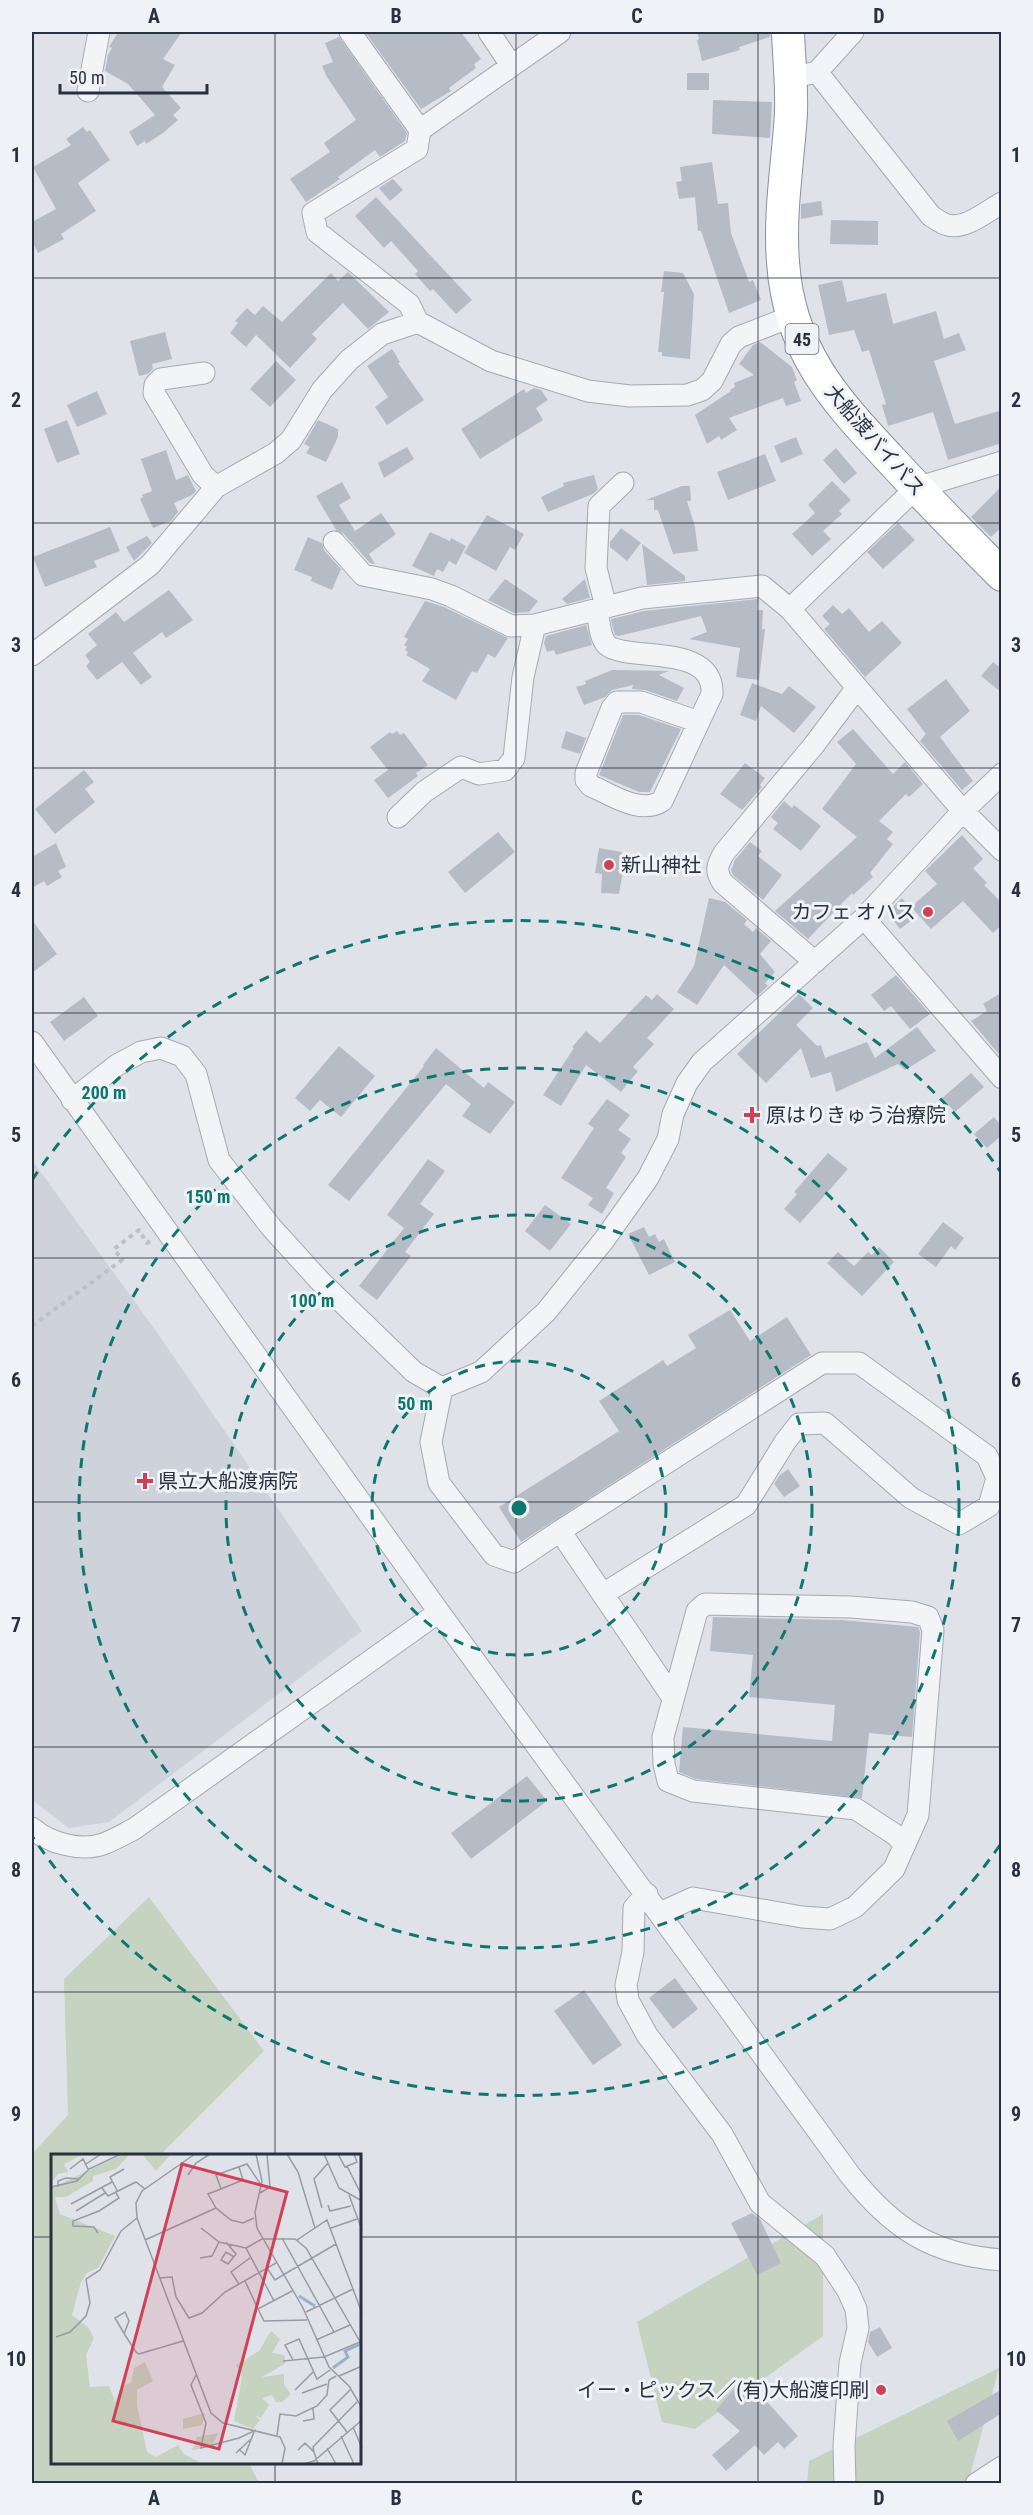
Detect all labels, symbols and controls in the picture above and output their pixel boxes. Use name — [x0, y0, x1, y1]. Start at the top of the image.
text: A — [148, 4, 160, 28]
text: B — [390, 4, 402, 28]
text: C — [631, 4, 643, 28]
text: D — [873, 4, 885, 28]
scale bar — [60, 57, 207, 95]
text: 50 m — [69, 67, 104, 88]
text: 1 — [11, 143, 21, 167]
text: 1 — [1011, 143, 1021, 167]
road number: 45 — [786, 324, 818, 354]
street label: 大船渡バイパス — [820, 379, 930, 501]
text: 2 — [11, 388, 21, 412]
text: 2 — [1011, 388, 1021, 412]
text: 3 — [11, 633, 21, 657]
text: 3 — [1011, 633, 1021, 657]
place label: 新山神社 — [621, 853, 701, 877]
marker: 新山神社 — [602, 858, 616, 872]
text: 4 — [11, 878, 21, 902]
text: 4 — [1011, 878, 1021, 902]
place label: カフェ オハス — [791, 900, 916, 924]
marker: カフェ オハス — [921, 905, 935, 919]
text: 200 m — [82, 1082, 126, 1103]
place label: 原はりきゅう治療院 — [766, 1103, 946, 1127]
marker: 原はりきゅう治療院 — [743, 1106, 761, 1124]
text: 5 — [11, 1123, 21, 1147]
text: 5 — [1011, 1123, 1021, 1147]
text: 150 m — [186, 1186, 230, 1207]
text: 100 m — [290, 1290, 334, 1311]
text: 6 — [11, 1368, 21, 1392]
text: 6 — [1011, 1368, 1021, 1392]
text: 50 m — [397, 1393, 433, 1414]
place label: 県立大船渡病院 — [158, 1469, 298, 1493]
marker: 県立大船渡病院 — [136, 1472, 154, 1490]
centre of rings — [509, 1498, 529, 1518]
text: 7 — [11, 1613, 21, 1637]
text: 7 — [1011, 1613, 1021, 1637]
text: 8 — [11, 1858, 21, 1882]
text: 8 — [1011, 1858, 1021, 1882]
text: 9 — [11, 2102, 21, 2126]
text: 9 — [1011, 2102, 1021, 2126]
inset map — [51, 2154, 362, 2464]
text: 10 — [6, 2347, 26, 2371]
text: 10 — [1006, 2347, 1026, 2371]
place label: イー・ピックス／(有)大船渡印刷 — [577, 2378, 869, 2402]
marker: イー・ピックス／(有)大船渡印刷 — [874, 2383, 888, 2397]
text: A — [148, 2486, 160, 2510]
text: B — [390, 2486, 402, 2510]
text: C — [631, 2486, 643, 2510]
text: D — [873, 2486, 885, 2510]

